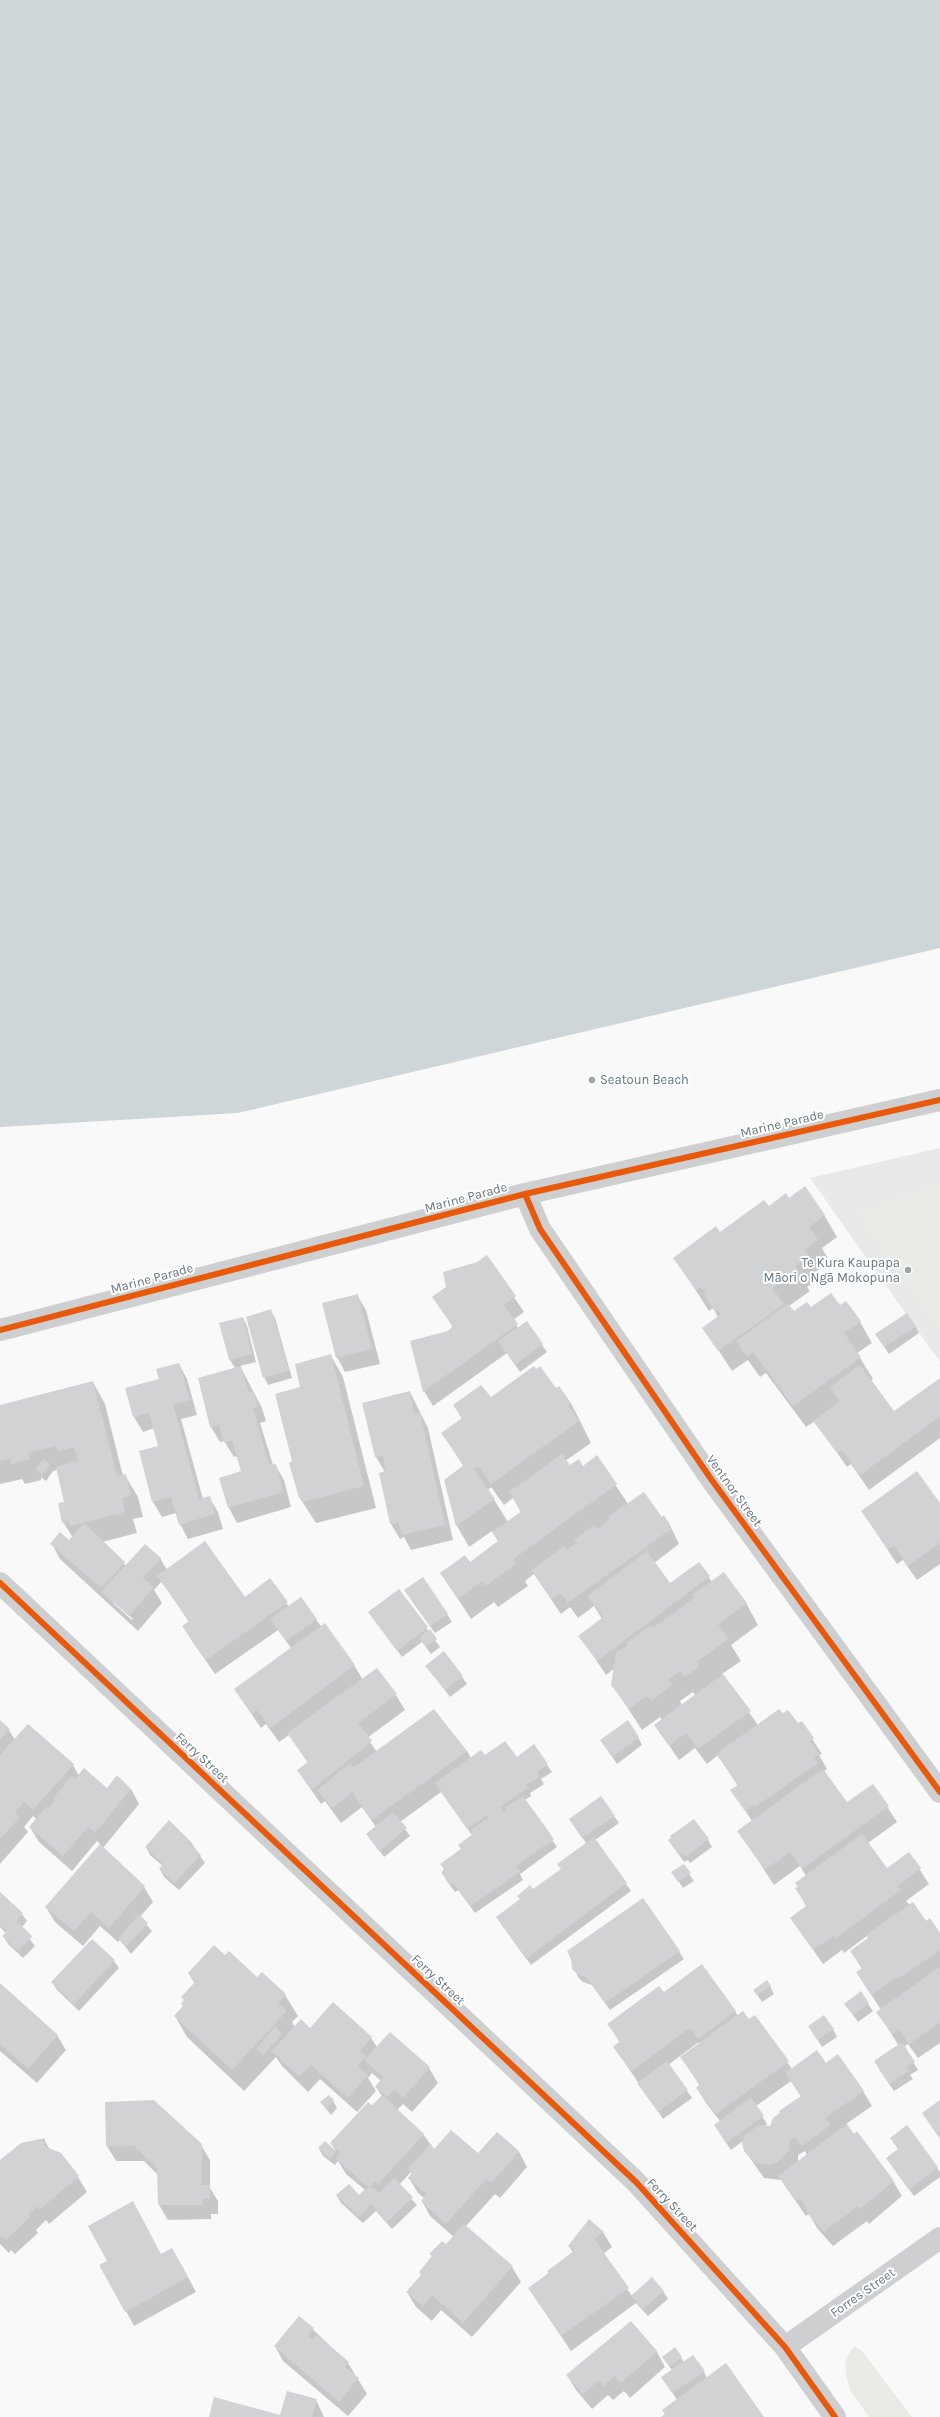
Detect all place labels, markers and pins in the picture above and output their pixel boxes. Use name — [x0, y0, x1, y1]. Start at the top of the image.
place label: Seatoun Beach — [600, 1072, 689, 1088]
marker: Seatoun Beach — [587, 1075, 597, 1085]
place label: Te Kura Kaupapa Māori o Ngā Mokopuna — [763, 1255, 900, 1286]
marker: Te Kura Kaupapa Māori o Ngā Mokopuna — [903, 1265, 913, 1275]

